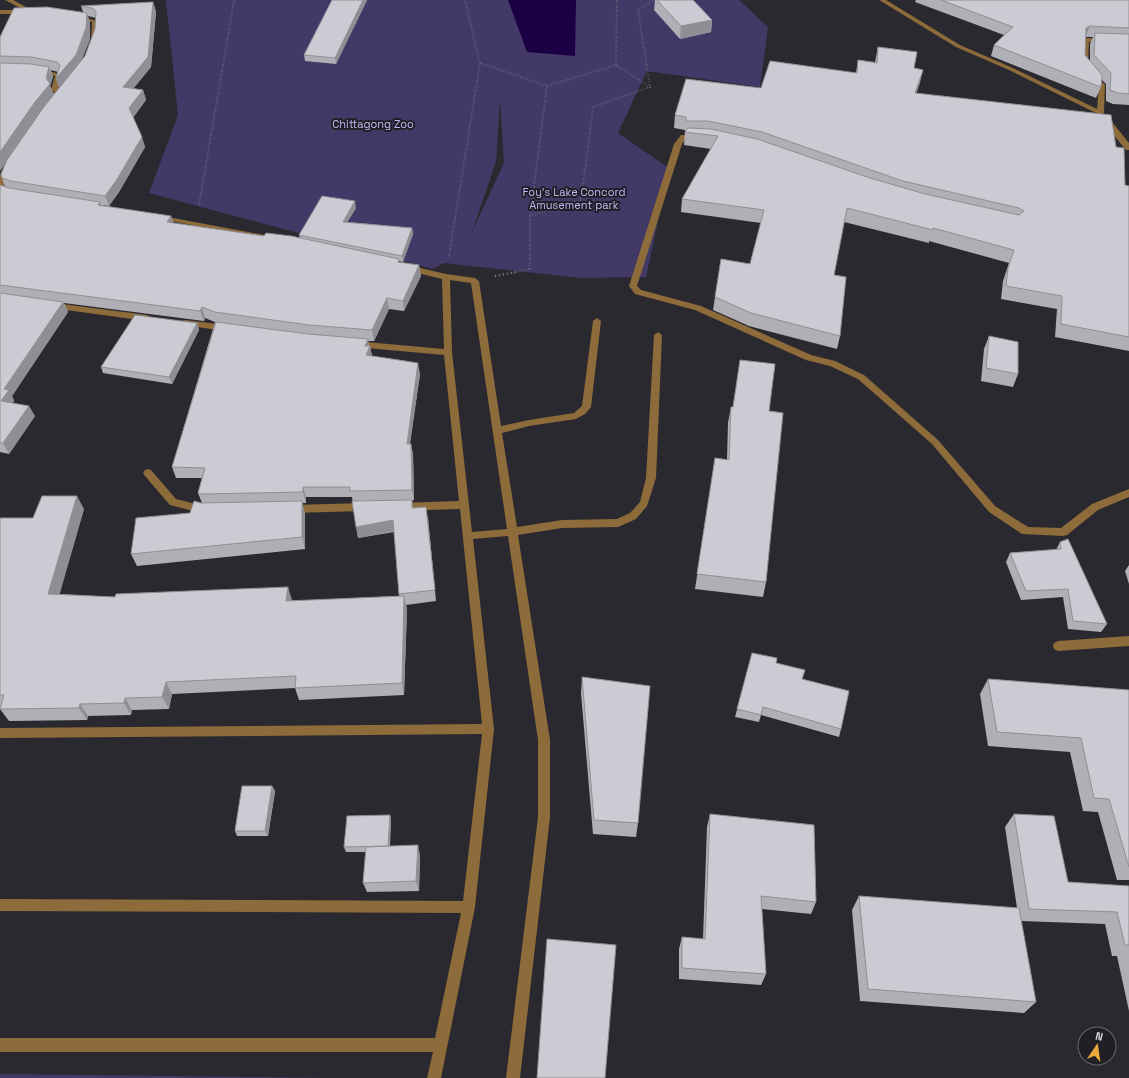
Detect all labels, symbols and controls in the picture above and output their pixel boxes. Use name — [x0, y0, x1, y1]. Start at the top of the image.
park label: Chittagong Zoo — [332, 117, 414, 131]
park label: Foy's Lake Concord Amusement park — [522, 185, 626, 212]
north arrow — [1077, 1026, 1117, 1066]
text: N — [1094, 1029, 1104, 1044]

